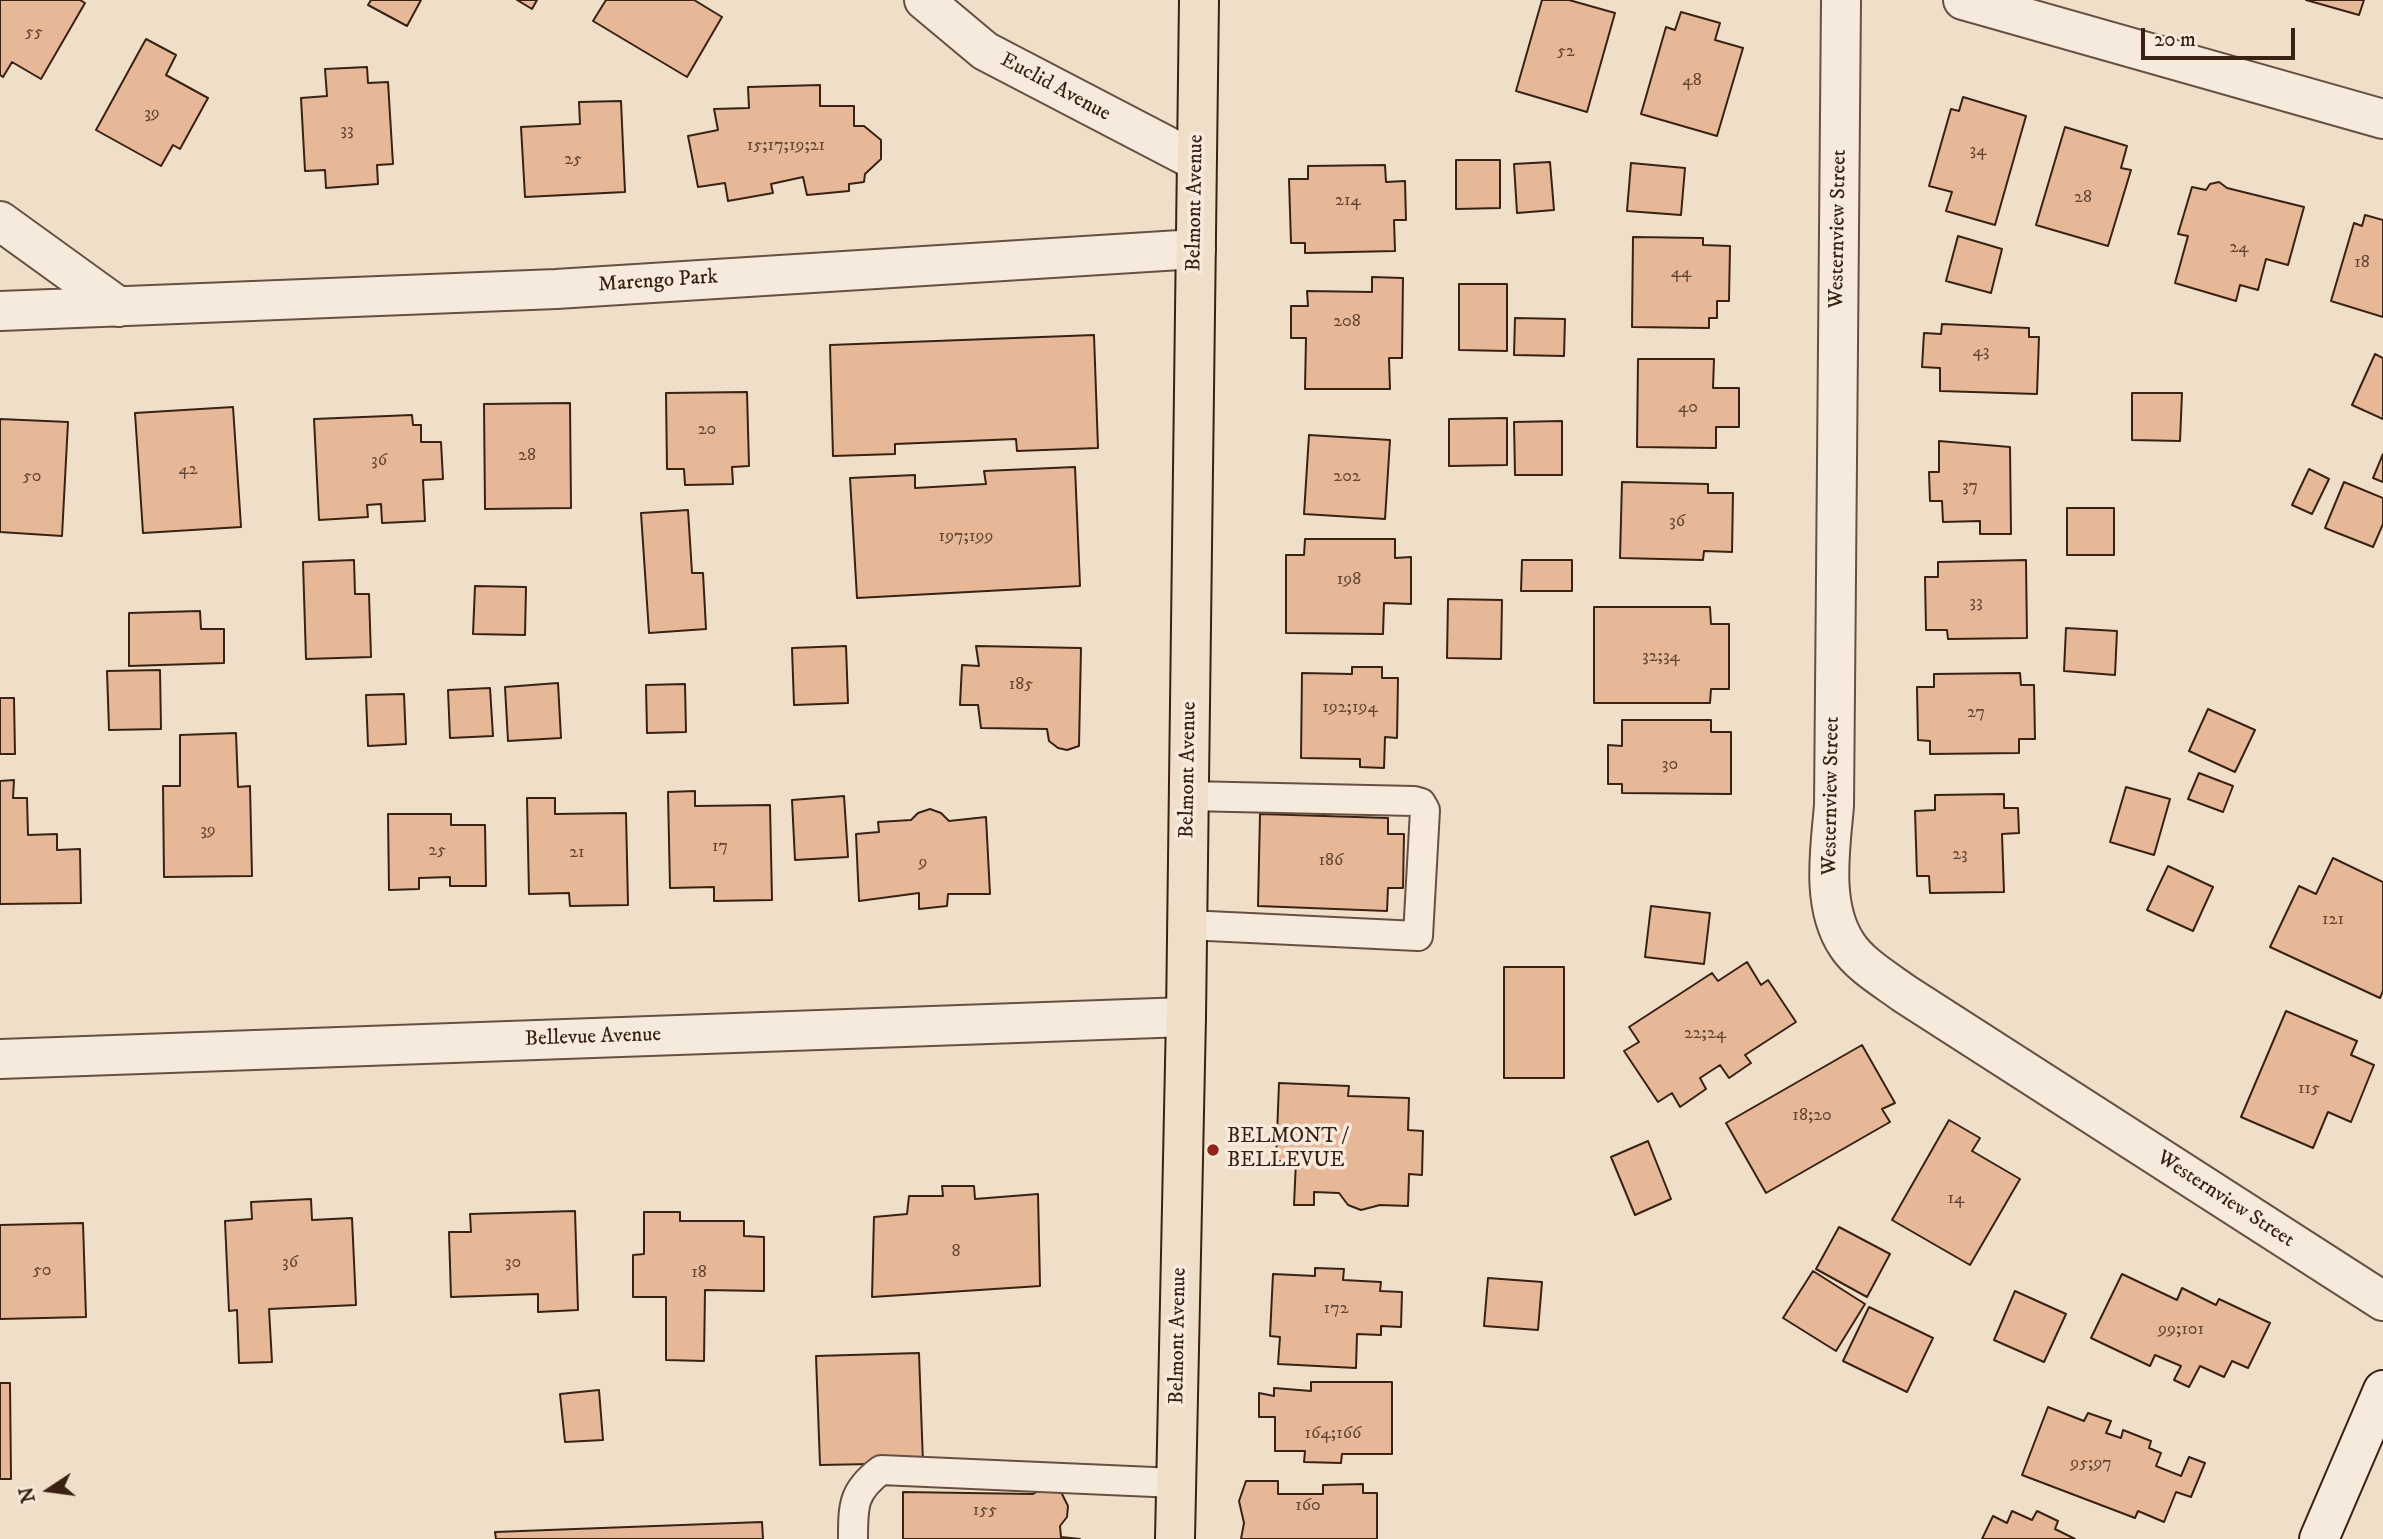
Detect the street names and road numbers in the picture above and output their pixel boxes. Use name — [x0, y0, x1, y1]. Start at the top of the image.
street label: Euclid Avenue — [996, 48, 1114, 128]
street label: Belmont Avenue — [1182, 134, 1210, 272]
street label: Westernview Street — [1825, 149, 1853, 309]
street label: Marengo Park — [597, 265, 719, 299]
street label: Belmont Avenue — [1175, 701, 1203, 839]
street label: Westernview Street — [1818, 716, 1846, 876]
street label: Bellevue Avenue — [524, 1023, 662, 1053]
street label: Westernview Street — [2151, 1146, 2299, 1254]
street label: Belmont Avenue — [1165, 1267, 1193, 1405]

